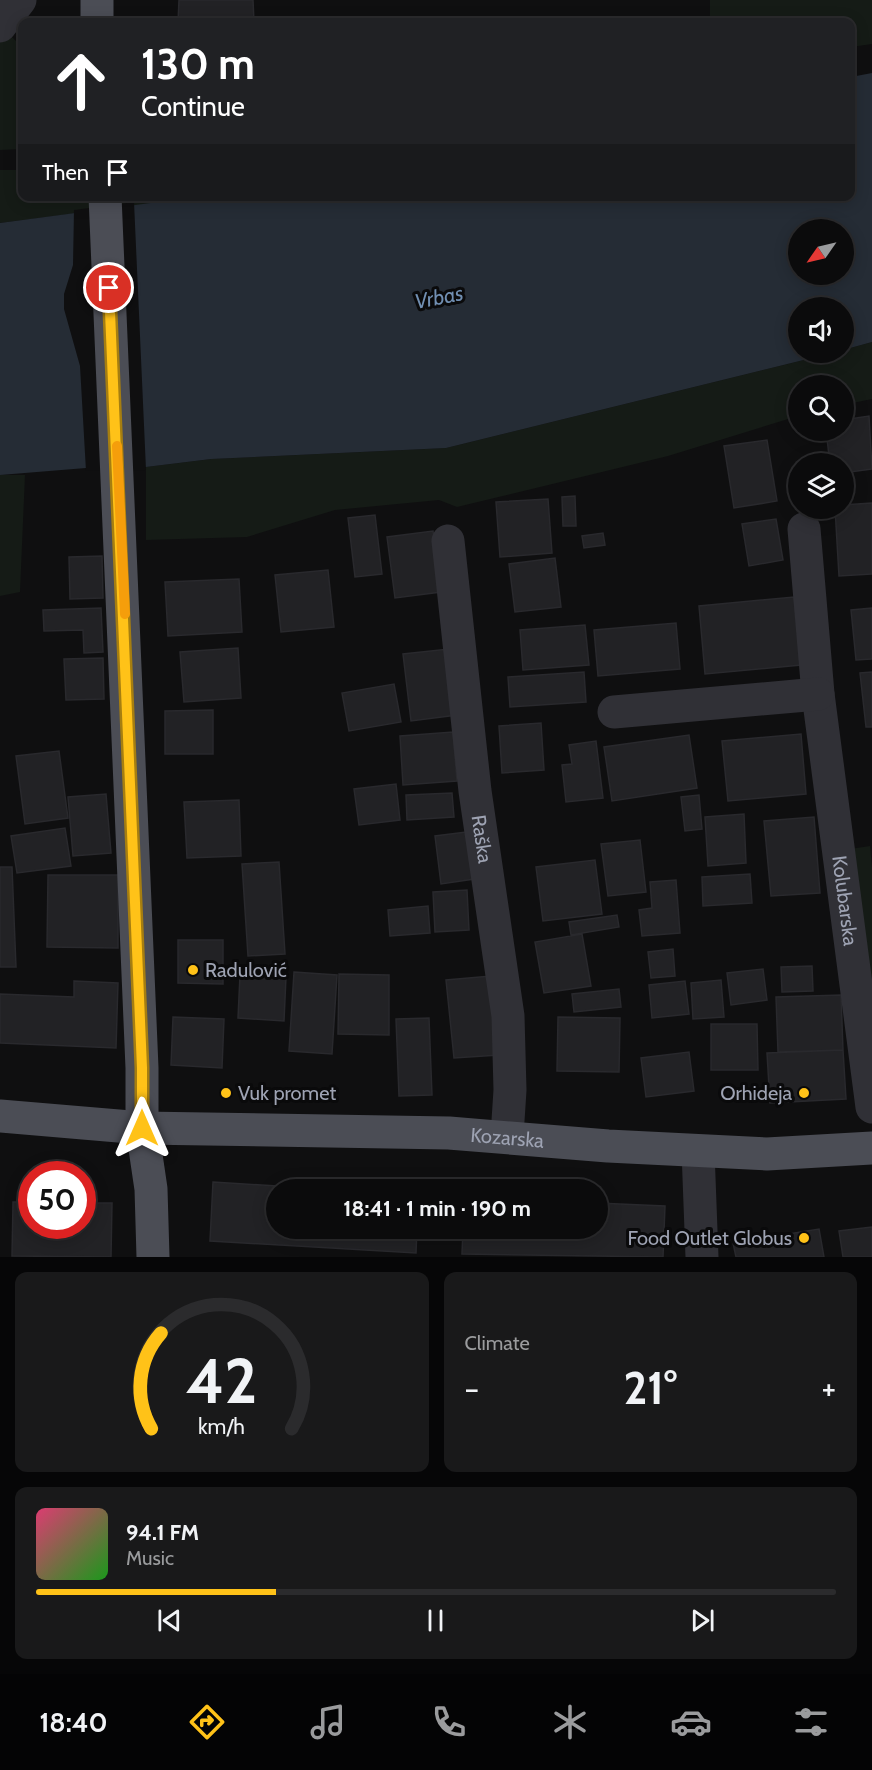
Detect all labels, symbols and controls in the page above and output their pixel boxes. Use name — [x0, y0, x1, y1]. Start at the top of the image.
text: 130 m — [141, 38, 255, 90]
icon: ahead — [42, 42, 120, 120]
text: Continue — [141, 90, 245, 123]
icon: arrive — [101, 156, 134, 189]
text: Then — [42, 159, 89, 186]
north arrow — [788, 219, 854, 285]
map controls — [788, 219, 854, 519]
pin — [83, 262, 134, 313]
icon: arrive — [92, 271, 125, 304]
water label: Vrbas — [413, 280, 465, 314]
button: sound — [788, 297, 854, 363]
button: search — [788, 375, 854, 441]
button: layers — [788, 453, 854, 519]
street label: Raška — [467, 813, 497, 865]
street label: Kolubarska — [827, 854, 863, 948]
place label: Radulović — [205, 958, 287, 982]
marker: Radulović — [186, 963, 200, 977]
place label: Vuk promet — [238, 1081, 336, 1105]
place label: Orhideja — [720, 1081, 792, 1105]
marker: Vuk promet — [219, 1086, 233, 1100]
marker: Orhideja — [797, 1086, 811, 1100]
position arrow — [110, 1096, 174, 1160]
street label: Kozarska — [470, 1123, 545, 1153]
speed limit sign: 50 — [18, 1161, 96, 1239]
text: 18:41 · 1 min · 190 m — [343, 1195, 531, 1222]
place label: Food Outlet Globus — [627, 1226, 792, 1250]
marker: Food Outlet Globus — [797, 1231, 811, 1245]
text: Climate — [465, 1331, 530, 1355]
text: 42 — [186, 1343, 258, 1419]
text: 21° — [624, 1361, 677, 1415]
text: − — [465, 1368, 479, 1408]
text: + — [821, 1368, 836, 1408]
text: km/h — [198, 1413, 245, 1439]
text: 94.1 FM — [126, 1519, 199, 1546]
text: Music — [126, 1546, 174, 1570]
icon: previous — [153, 1604, 186, 1637]
icon: pause — [419, 1604, 452, 1637]
icon: next — [686, 1604, 719, 1637]
icon: directions — [186, 1701, 228, 1743]
icon: music — [307, 1701, 349, 1743]
icon: phone — [428, 1701, 470, 1743]
icon: climate — [549, 1701, 591, 1743]
icon: car — [670, 1701, 712, 1743]
icon: filters — [790, 1701, 832, 1743]
text: 18:40 — [39, 1706, 108, 1739]

